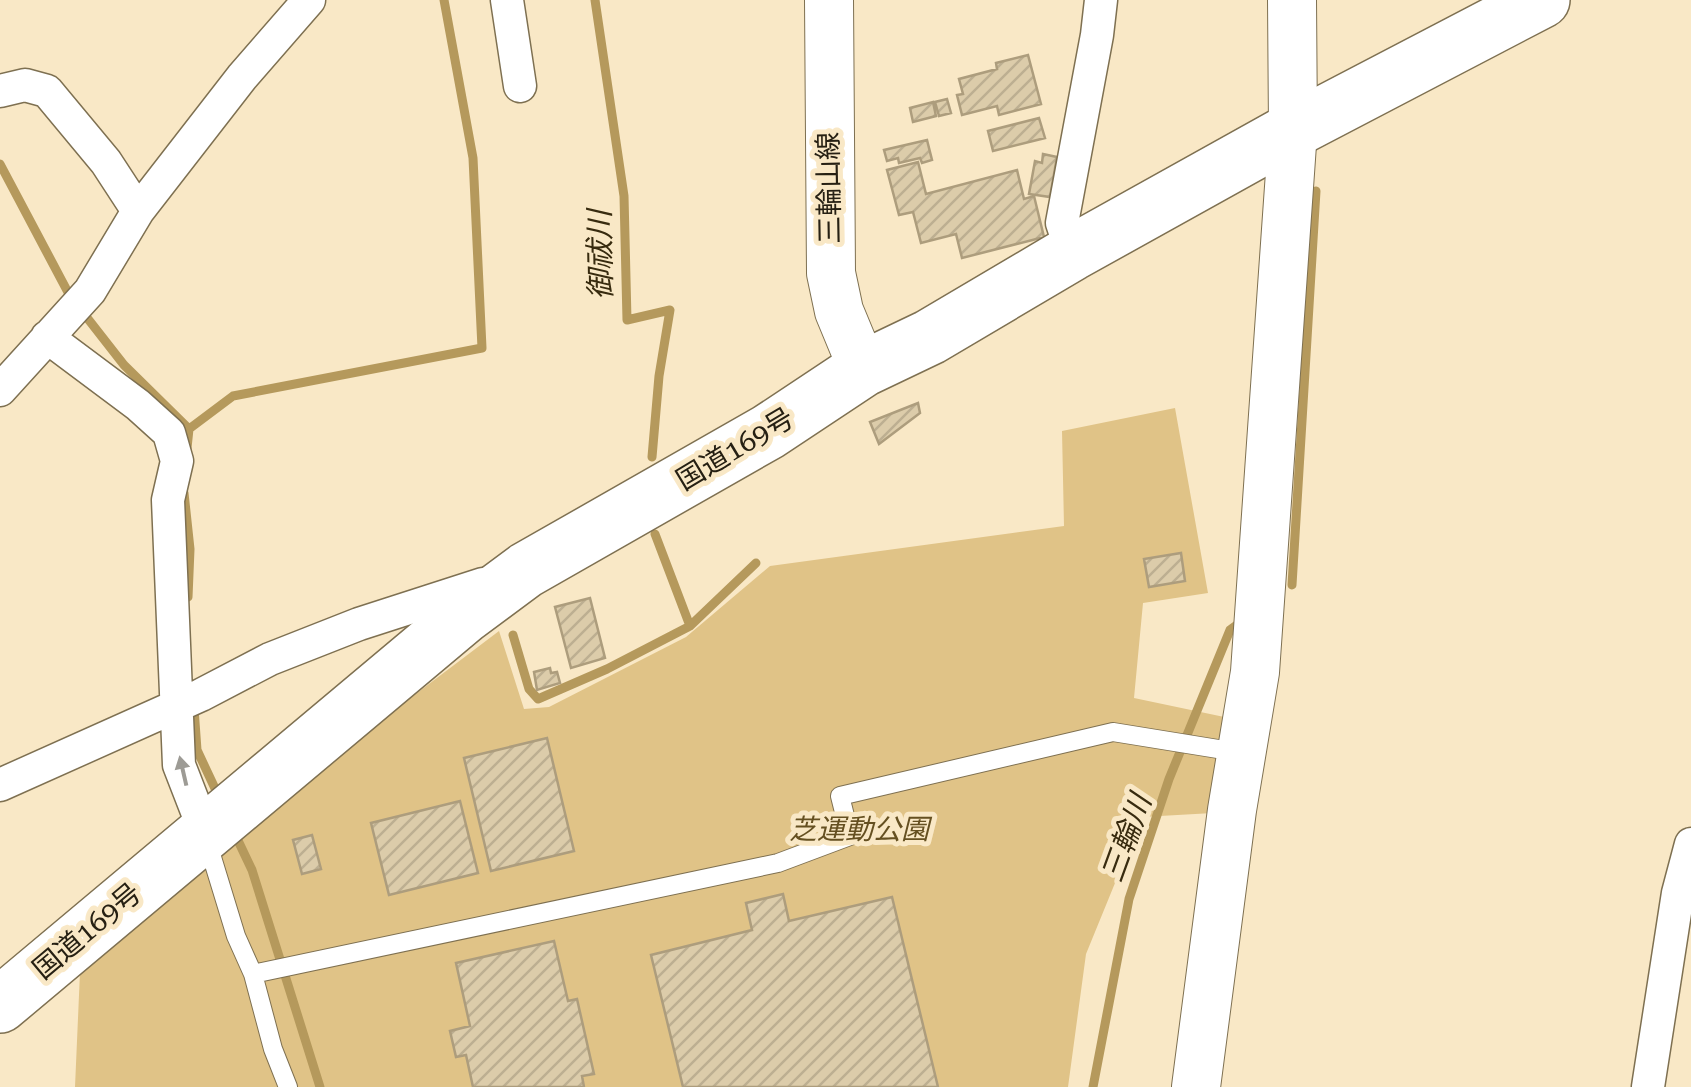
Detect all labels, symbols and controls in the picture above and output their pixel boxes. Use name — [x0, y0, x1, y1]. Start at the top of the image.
street label: 三輪山線 — [812, 132, 846, 244]
water label: 御祓川 — [582, 207, 618, 300]
street label: 国道169号 — [670, 401, 800, 497]
one-way arrow — [175, 755, 190, 786]
water label: 三輪川 — [1094, 787, 1159, 886]
park label: 芝運動公園 — [789, 813, 933, 846]
street label: 国道169号 — [26, 876, 148, 986]

